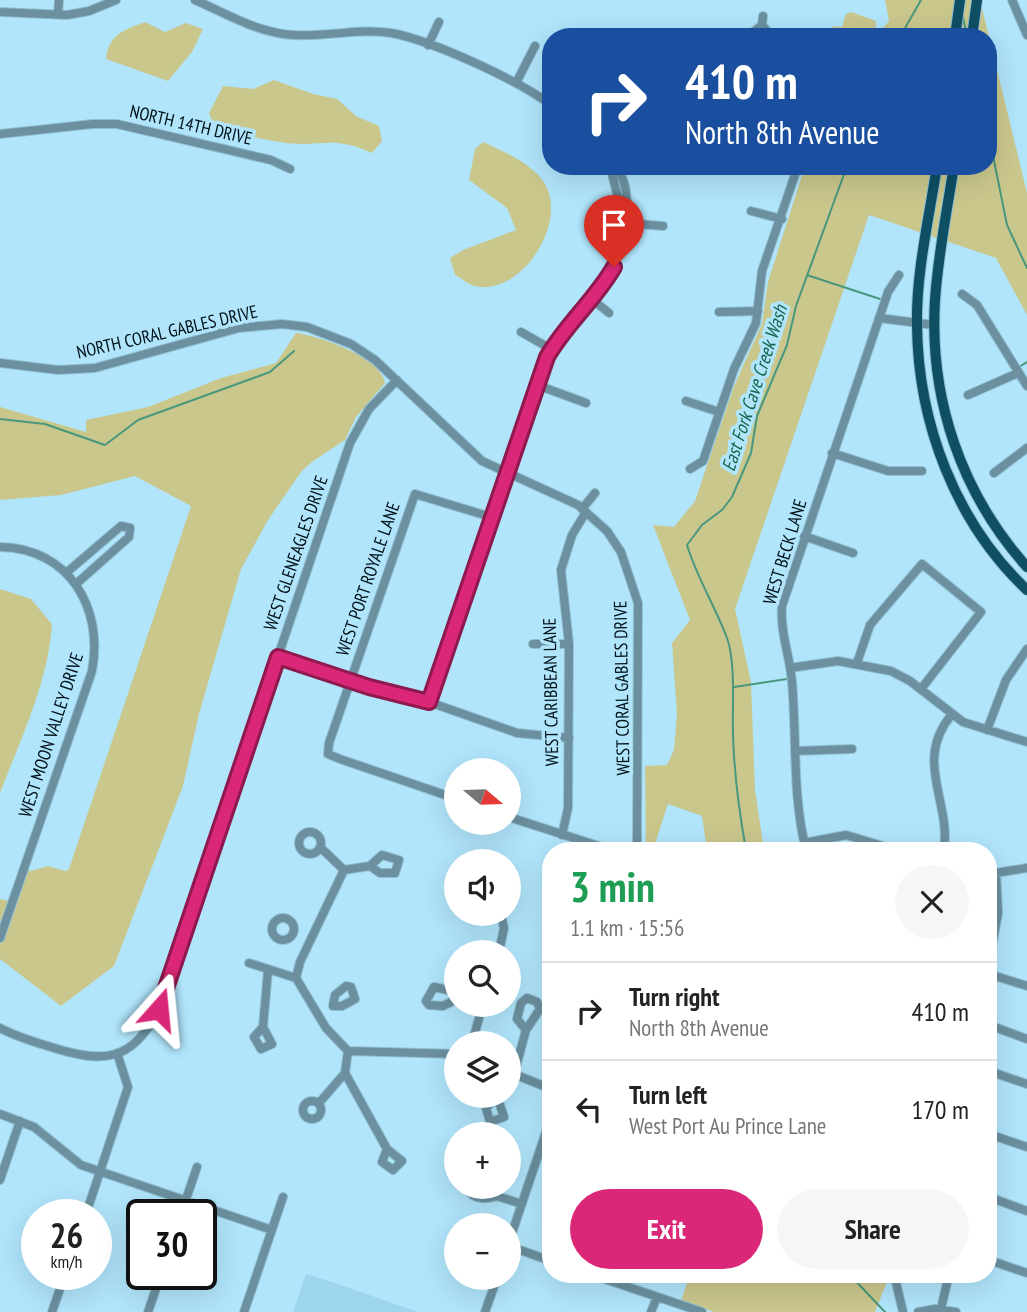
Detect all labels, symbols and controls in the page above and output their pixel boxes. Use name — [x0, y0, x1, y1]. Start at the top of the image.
text: 410 m — [685, 49, 798, 113]
icon: right — [570, 56, 661, 147]
street label: NORTH 14TH DRIVE — [128, 99, 255, 150]
text: North 8th Avenue — [685, 111, 879, 153]
pin — [584, 195, 644, 267]
icon: arrive — [595, 206, 633, 244]
street label: NORTH CORAL GABLES DRIVE — [74, 300, 260, 364]
water label: East Fork Cave Creek Wash — [716, 300, 793, 474]
street label: WEST GLENEAGLES DRIVE — [258, 472, 333, 633]
street label: WEST BECK LANE — [758, 496, 811, 607]
street label: WEST PORT ROYALE LANE — [330, 499, 405, 659]
street label: WEST CORAL GABLES DRIVE — [608, 600, 635, 776]
street label: WEST CARIBBEAN LANE — [538, 618, 563, 766]
street label: WEST MOON VALLEY DRIVE — [13, 650, 88, 820]
north arrow — [444, 758, 522, 835]
map controls — [444, 758, 521, 1290]
button: sound — [444, 849, 521, 926]
text: 3 min — [570, 859, 655, 914]
button: close — [895, 865, 969, 939]
text: 1.1 km · 15:56 — [570, 913, 684, 942]
button: search — [444, 940, 521, 1017]
position arrow — [122, 972, 196, 1046]
text: Turn right — [629, 980, 720, 1013]
icon: right — [570, 992, 608, 1030]
text: 410 m — [911, 995, 969, 1028]
text: North 8th Avenue — [629, 1013, 769, 1042]
button: layers — [444, 1031, 521, 1108]
text: Turn left — [629, 1078, 707, 1111]
icon: left — [570, 1090, 608, 1128]
text: 170 m — [911, 1093, 969, 1126]
text: West Port Au Prince Lane — [629, 1111, 826, 1140]
button: + — [444, 1122, 521, 1199]
button: Exit — [570, 1189, 763, 1269]
button: Share — [777, 1189, 969, 1269]
speed limit sign: 30 — [126, 1199, 217, 1290]
text: 26 — [50, 1212, 83, 1258]
button: − — [444, 1213, 521, 1290]
text: km/h — [51, 1250, 82, 1273]

